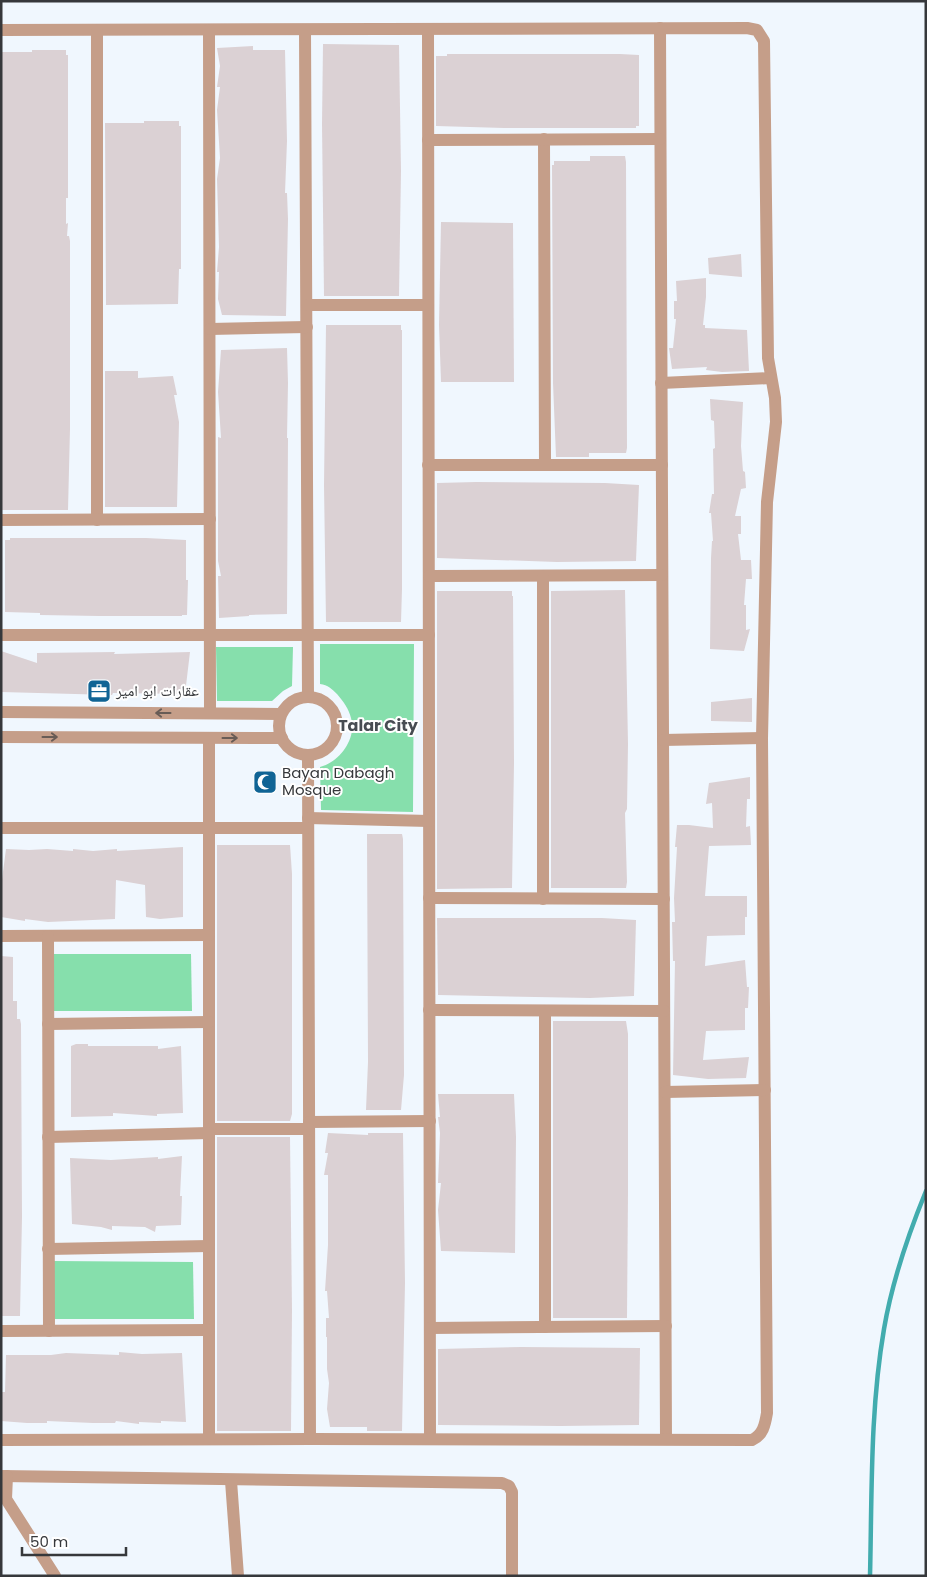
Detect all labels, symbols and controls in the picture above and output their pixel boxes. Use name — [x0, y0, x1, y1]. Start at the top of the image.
office icon: عقارات ابو امير — [86, 678, 112, 704]
place label: عقارات ابو امير — [115, 680, 199, 701]
one-way arrow — [155, 708, 171, 718]
district label: Talar City — [338, 714, 419, 737]
one-way arrow — [42, 732, 58, 742]
one-way arrow — [222, 733, 238, 743]
place label: Bayan Dabagh Mosque — [282, 762, 394, 800]
mosque icon: Bayan Dabagh Mosque — [252, 769, 278, 795]
scale bar — [22, 1524, 126, 1556]
text: 50 m — [30, 1531, 68, 1552]

